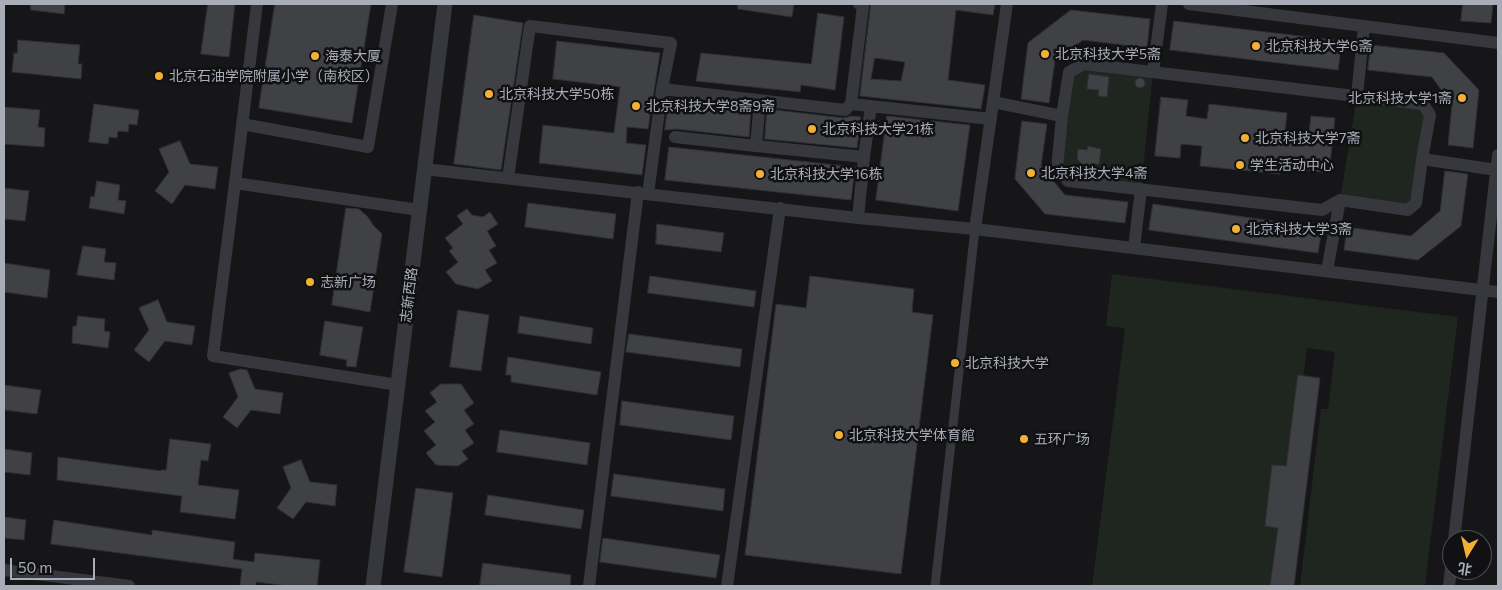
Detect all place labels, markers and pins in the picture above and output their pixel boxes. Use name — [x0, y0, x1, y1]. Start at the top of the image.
place label: 北京科技大学6斋 — [1266, 38, 1372, 54]
marker: 北京科技大学6斋 — [1250, 40, 1262, 52]
place label: 北京科技大学5斋 — [1055, 46, 1161, 62]
place label: 海泰大厦 — [325, 48, 381, 64]
marker: 北京科技大学5斋 — [1039, 48, 1051, 60]
marker: 海泰大厦 — [309, 50, 321, 62]
place label: 北京石油学院附属小学（南校区） — [169, 68, 379, 84]
marker: 北京石油学院附属小学（南校区） — [153, 70, 165, 82]
place label: 北京科技大学50栋 — [499, 86, 614, 102]
marker: 北京科技大学50栋 — [483, 88, 495, 100]
place label: 北京科技大学1斋 — [1348, 90, 1452, 106]
marker: 北京科技大学1斋 — [1456, 92, 1468, 104]
place label: 北京科技大学8斋9斋 — [646, 98, 775, 114]
marker: 北京科技大学8斋9斋 — [630, 100, 642, 112]
place label: 北京科技大学21栋 — [822, 121, 934, 137]
marker: 北京科技大学21栋 — [806, 123, 818, 135]
place label: 北京科技大学7斋 — [1255, 130, 1360, 146]
marker: 北京科技大学7斋 — [1239, 132, 1251, 144]
place label: 学生活动中心 — [1250, 157, 1334, 173]
marker: 学生活动中心 — [1234, 159, 1246, 171]
place label: 北京科技大学4斋 — [1041, 165, 1147, 181]
place label: 北京科技大学16栋 — [770, 166, 882, 182]
marker: 北京科技大学4斋 — [1025, 167, 1037, 179]
marker: 北京科技大学16栋 — [754, 168, 766, 180]
place label: 北京科技大学3斋 — [1246, 221, 1352, 237]
marker: 北京科技大学3斋 — [1230, 223, 1242, 235]
place label: 志新广场 — [320, 274, 376, 290]
marker: 志新广场 — [304, 276, 316, 288]
place label: 北京科技大学 — [965, 355, 1049, 371]
marker: 北京科技大学 — [949, 357, 961, 369]
place label: 北京科技大学体育館 — [849, 427, 975, 443]
marker: 北京科技大学体育館 — [833, 429, 845, 441]
place label: 五环广场 — [1034, 431, 1090, 447]
marker: 五环广场 — [1018, 433, 1030, 445]

